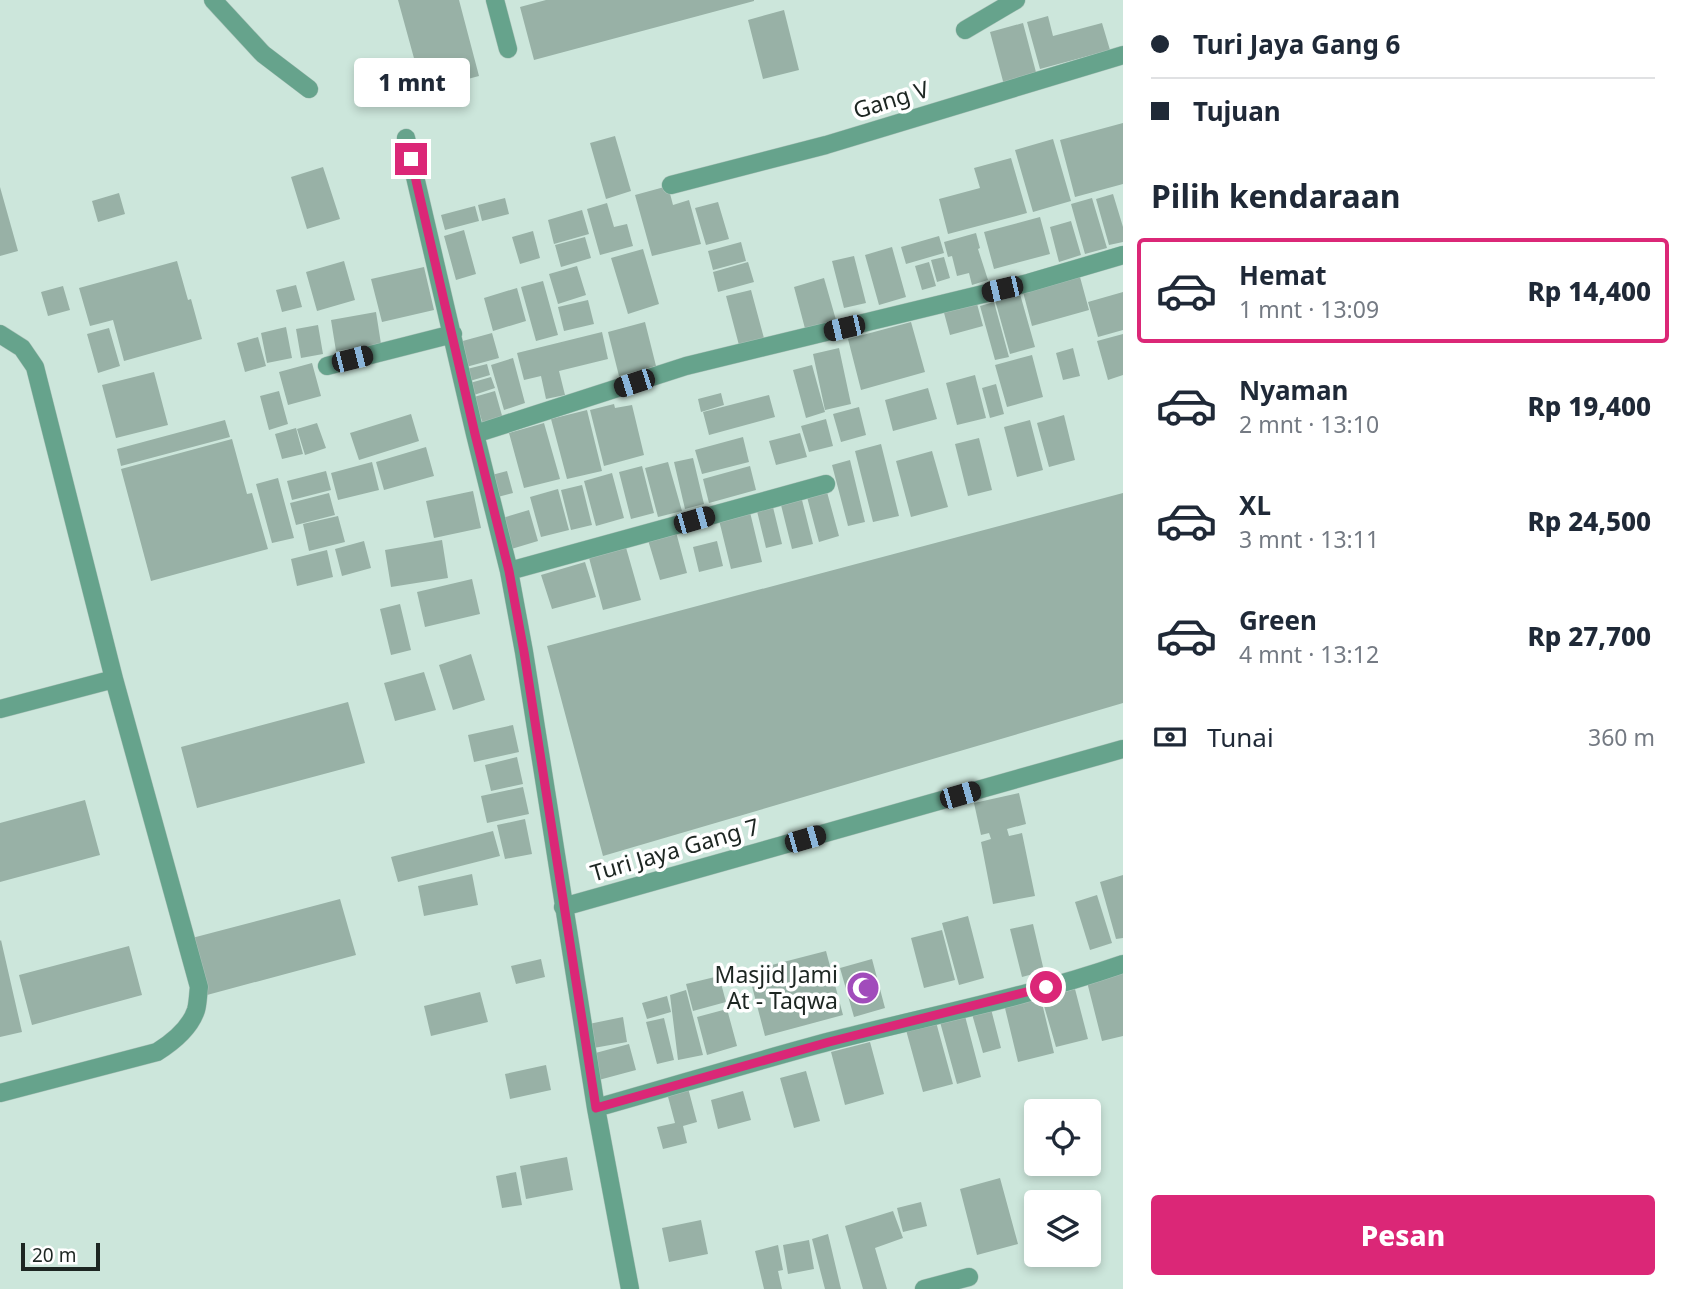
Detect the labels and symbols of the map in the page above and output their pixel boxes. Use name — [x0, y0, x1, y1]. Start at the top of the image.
callout: 1 mnt — [353, 58, 469, 106]
street label: Gang V — [849, 72, 933, 126]
route end — [395, 143, 427, 175]
car — [980, 274, 1025, 304]
car — [822, 313, 867, 343]
car — [330, 344, 375, 374]
car — [611, 367, 658, 399]
car — [671, 504, 718, 536]
car — [937, 779, 984, 811]
street label: Turi Jaya Gang 7 — [587, 810, 763, 888]
car — [782, 823, 829, 855]
place label: Masjid Jami At - Taqwa — [715, 958, 838, 1016]
mosque icon: Masjid Jami At - Taqwa — [844, 969, 882, 1007]
route start — [1030, 971, 1062, 1003]
scale bar — [21, 1240, 100, 1272]

